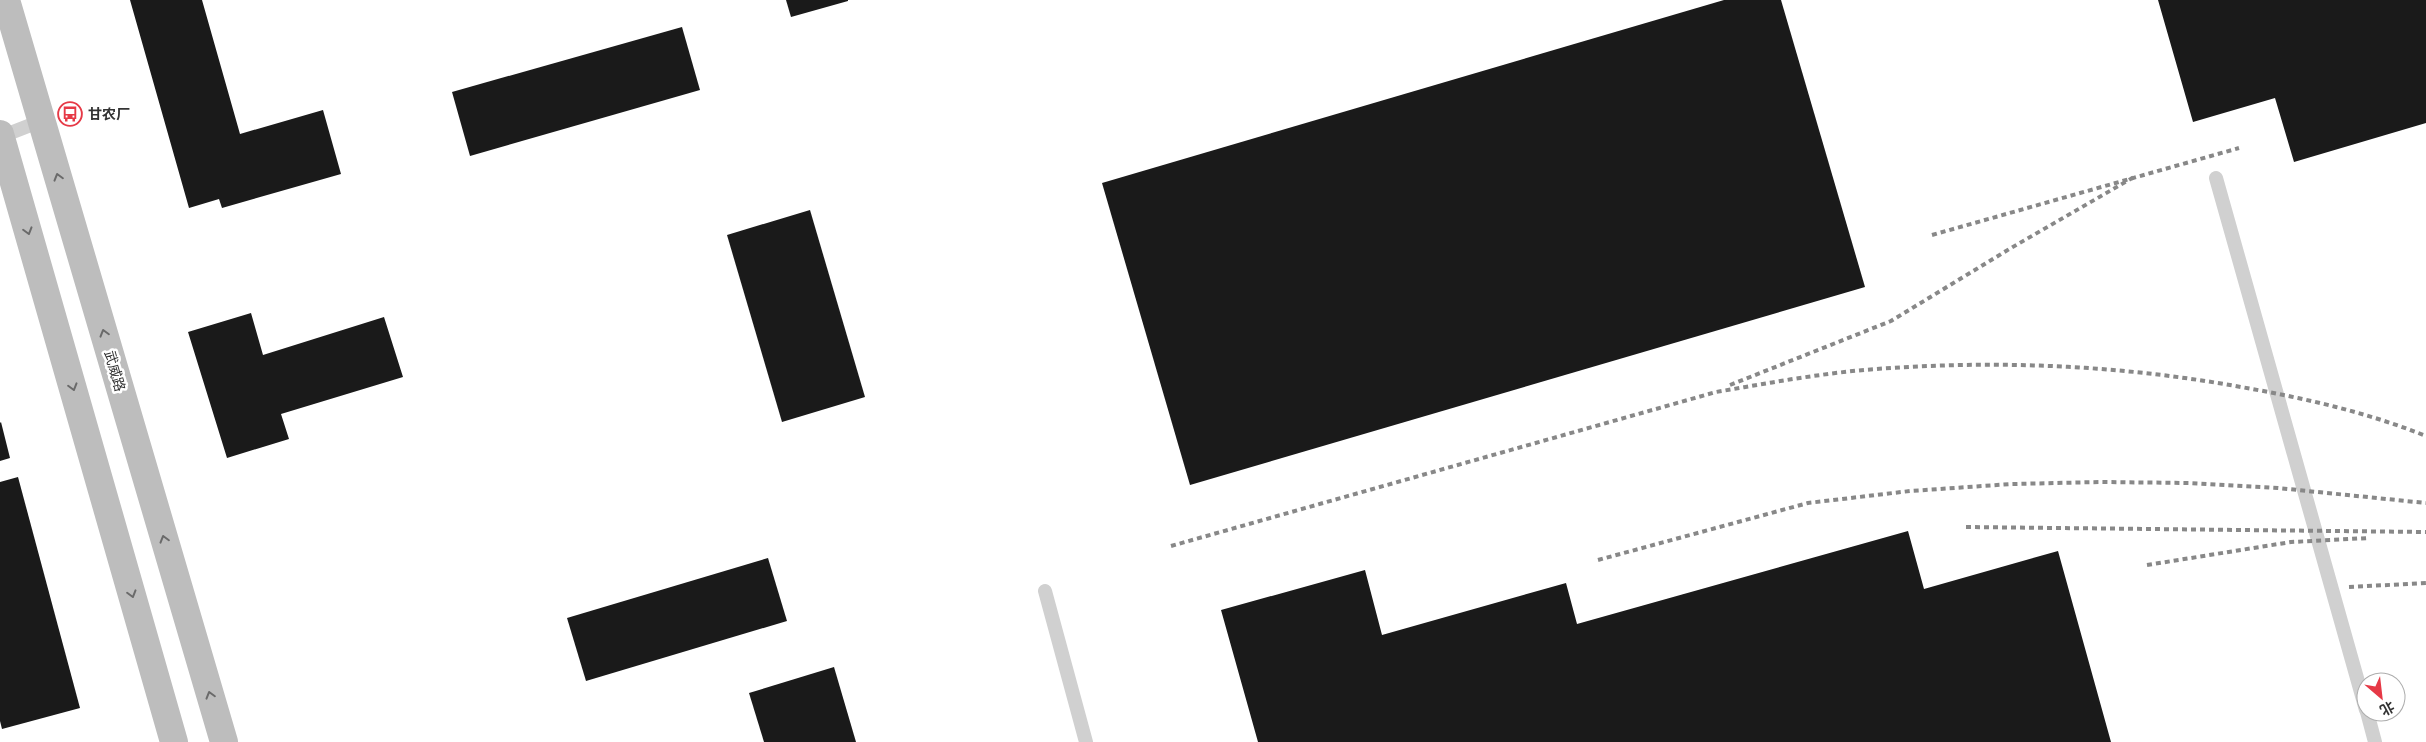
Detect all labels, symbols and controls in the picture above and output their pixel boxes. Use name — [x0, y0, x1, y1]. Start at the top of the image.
bus stop icon: 甘农厂 — [57, 101, 83, 127]
place label: 甘农厂 — [88, 105, 130, 124]
one-way arrow — [53, 174, 63, 182]
one-way arrow — [22, 226, 32, 235]
one-way arrow — [99, 329, 109, 338]
street label: 武威路 — [100, 348, 129, 394]
one-way arrow — [67, 383, 77, 391]
one-way arrow — [160, 536, 170, 544]
one-way arrow — [126, 589, 136, 598]
north arrow — [2356, 672, 2406, 722]
one-way arrow — [206, 692, 216, 700]
text: 北 — [2376, 696, 2398, 720]

